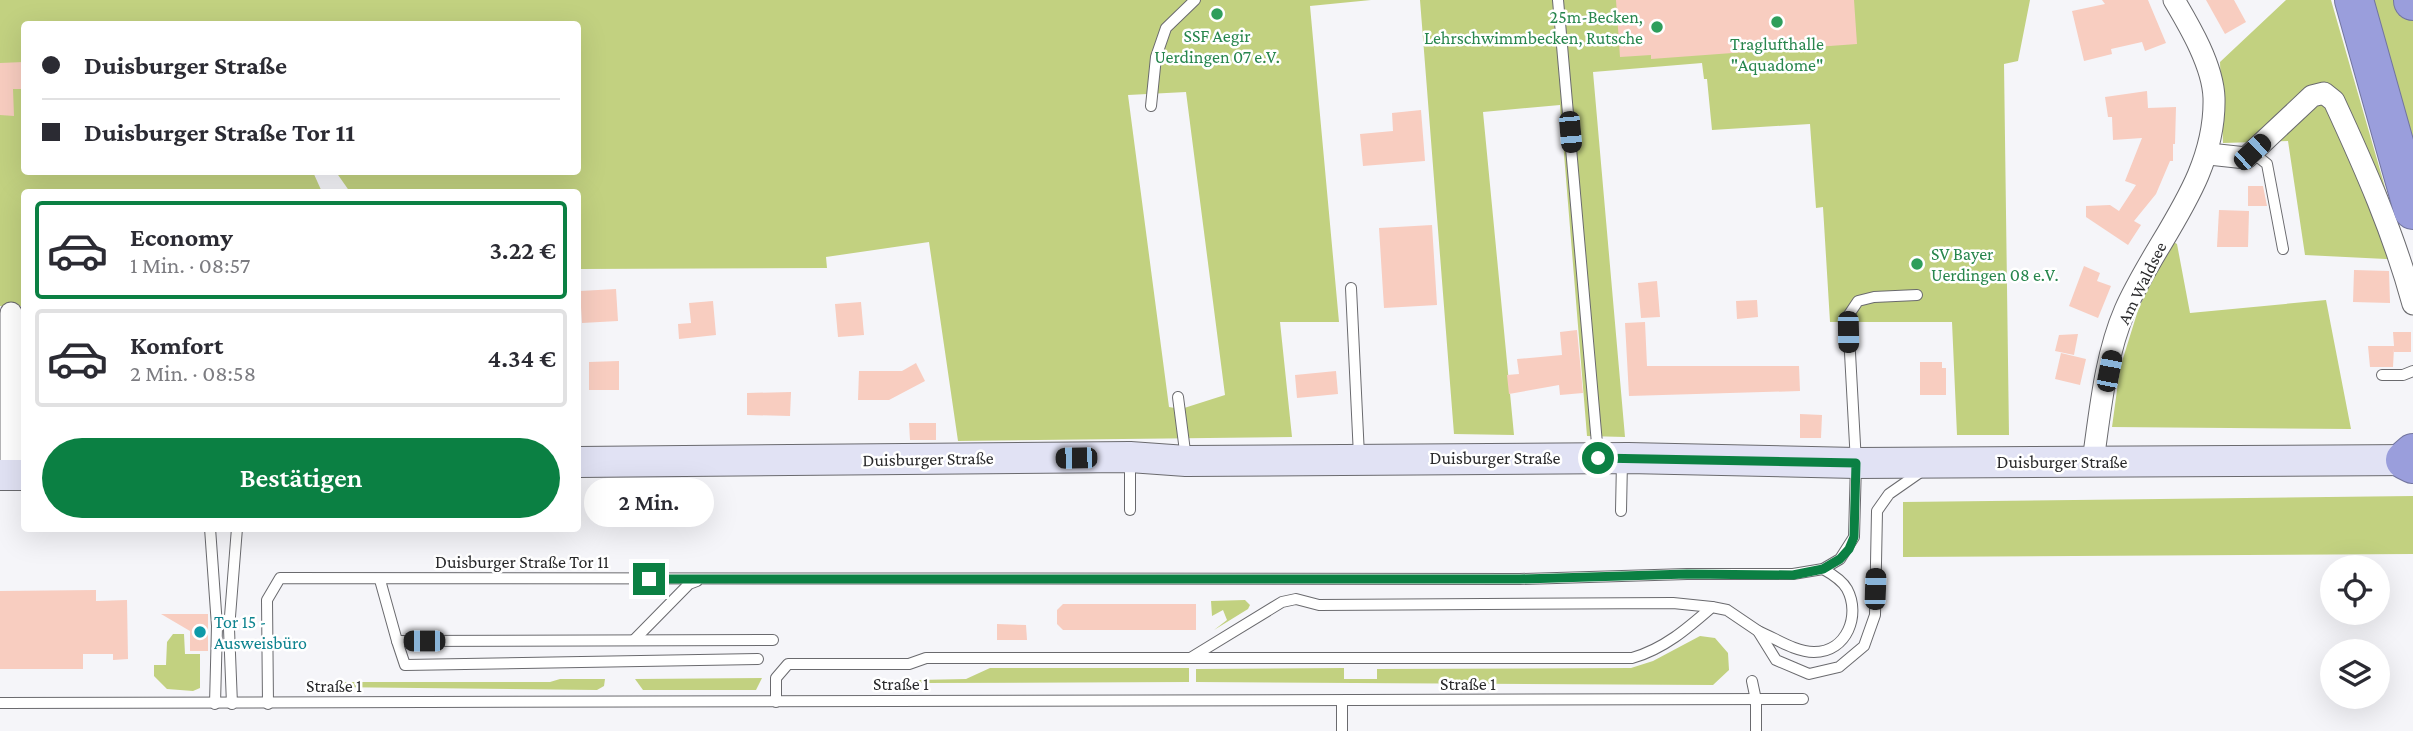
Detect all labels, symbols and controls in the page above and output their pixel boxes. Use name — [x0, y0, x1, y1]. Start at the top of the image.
marker: SSF Aegir Uerdingen 07 e.V. — [1209, 6, 1225, 22]
place label: 25m-Becken, Lehrschwimmbecken, Rutsche — [1424, 7, 1643, 48]
marker: Traglufthalle "Aquadome" — [1769, 14, 1785, 30]
marker: 25m-Becken, Lehrschwimmbecken, Rutsche — [1649, 19, 1665, 35]
place label: SSF Aegir Uerdingen 07 e.V. — [1154, 26, 1280, 67]
place label: Traglufthalle "Aquadome" — [1730, 34, 1824, 75]
text: Duisburger Straße — [84, 51, 287, 80]
car — [1558, 110, 1583, 154]
text: Duisburger Straße Tor 11 — [84, 118, 355, 147]
car — [2230, 130, 2275, 174]
icon: car — [46, 219, 109, 282]
text: Economy — [130, 223, 233, 252]
text: 3.22 € — [490, 236, 556, 265]
street label: Am Waldsee — [2113, 238, 2171, 327]
place label: SV Bayer Uerdingen 08 e.V. — [1931, 244, 2059, 285]
text: 1 Min. · 08:57 — [130, 252, 250, 278]
marker: SV Bayer Uerdingen 08 e.V. — [1909, 256, 1925, 272]
car — [1838, 311, 1859, 353]
icon: car — [46, 327, 109, 390]
text: Komfort — [130, 331, 223, 360]
text: 4.34 € — [487, 344, 556, 373]
car — [2095, 348, 2124, 394]
text: 2 Min. · 08:58 — [130, 360, 256, 386]
button: Bestätigen — [42, 438, 560, 518]
route start — [1582, 442, 1614, 474]
car — [1055, 447, 1098, 469]
street label: Duisburger Straße — [862, 448, 994, 470]
street label: Duisburger Straße — [1429, 448, 1561, 468]
street label: Duisburger Straße — [1996, 452, 2128, 472]
callout: 2 Min. — [584, 477, 714, 526]
text: 2 Min. — [619, 489, 679, 515]
street label: Duisburger Straße Tor 11 — [435, 552, 609, 572]
map controls — [2320, 555, 2390, 709]
button: locate — [2320, 555, 2390, 625]
route end — [633, 563, 665, 595]
car — [1864, 568, 1887, 610]
place label: Tor 15 - Ausweisbüro — [214, 612, 307, 653]
marker: Tor 15 - Ausweisbüro — [192, 624, 208, 640]
car — [404, 631, 446, 652]
button: layers — [2320, 639, 2390, 709]
street label: Straße 1 — [873, 674, 929, 694]
street label: Straße 1 — [1440, 674, 1496, 694]
street label: Straße 1 — [306, 676, 362, 696]

